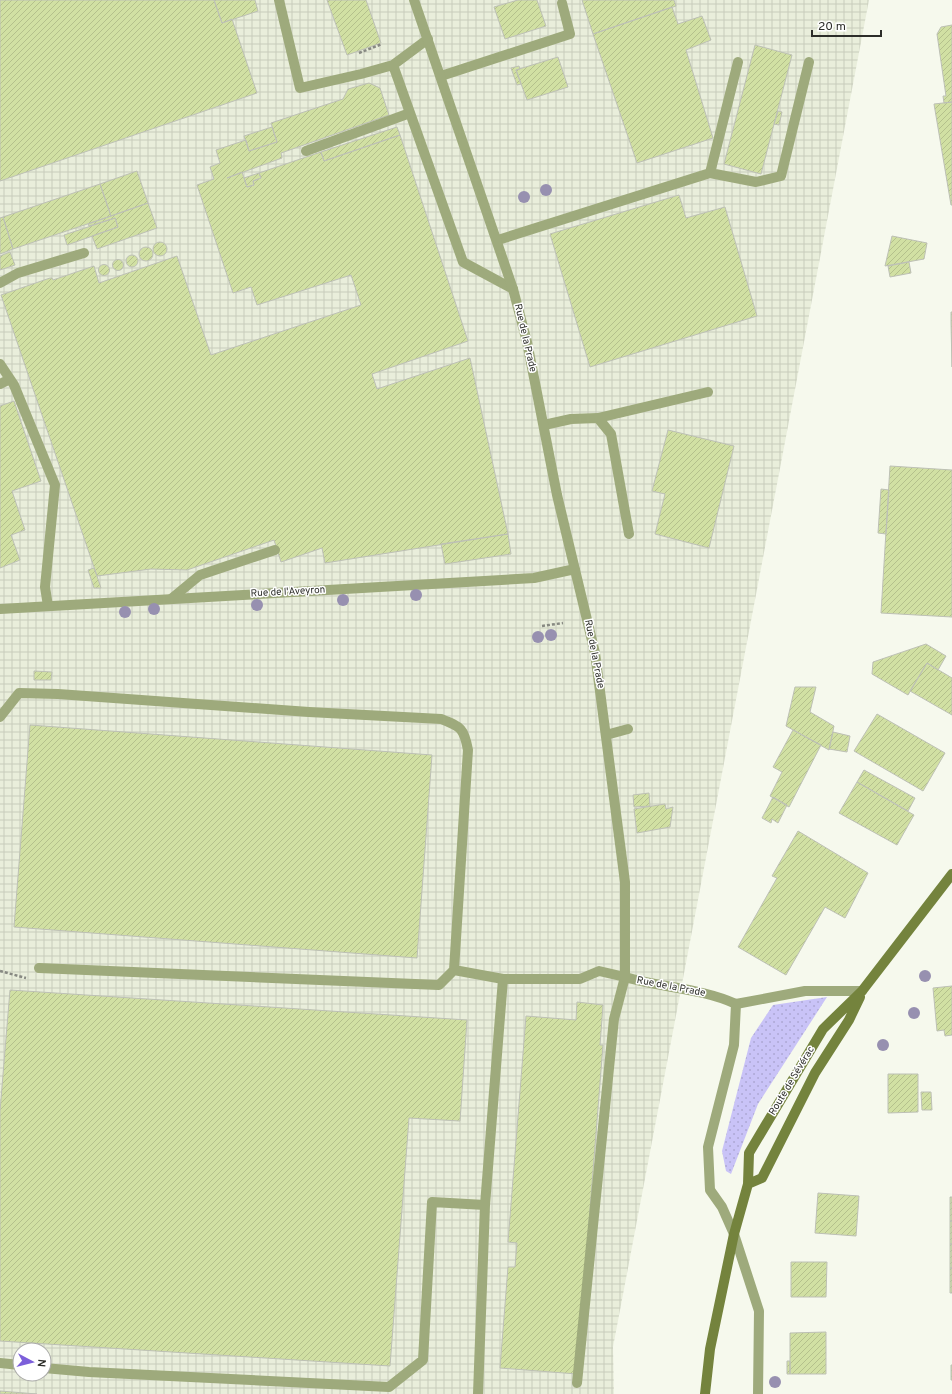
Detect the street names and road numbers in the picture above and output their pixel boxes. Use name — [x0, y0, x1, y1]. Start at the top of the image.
street label: Rue de la Prade — [511, 303, 539, 373]
street label: Rue de l'Aveyron — [250, 584, 326, 600]
street label: Rue de la Prade — [581, 619, 607, 689]
street label: Rue de la Prade — [636, 974, 706, 1000]
street label: Route de Sévérac — [766, 1044, 818, 1118]

